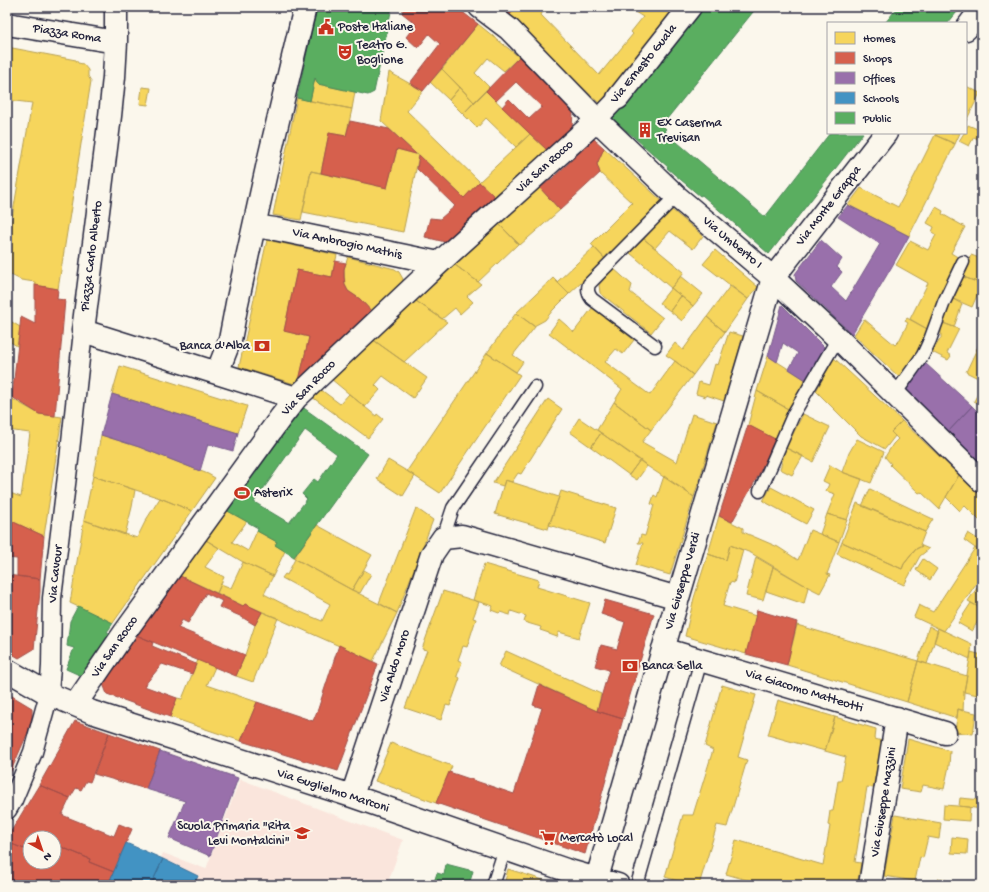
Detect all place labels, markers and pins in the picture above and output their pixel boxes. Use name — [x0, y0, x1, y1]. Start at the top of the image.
public building icon: Poste Italiane — [317, 18, 335, 36]
place label: Poste Italiane — [337, 20, 414, 35]
place label: Teatro G. Boglione — [356, 38, 408, 68]
theatre icon: Teatro G. Boglione — [336, 43, 354, 61]
place label: Ex Caserma Trevisan — [656, 116, 723, 146]
building icon: Ex Caserma Trevisan — [636, 121, 654, 139]
bank icon: Banca d'Alba — [253, 337, 271, 355]
place label: Banca d'Alba — [179, 339, 251, 354]
sports icon: Asterix — [233, 484, 251, 502]
place label: Asterix — [254, 486, 293, 501]
bank icon: Banca Sella — [621, 657, 639, 675]
place label: Banca Sella — [641, 659, 703, 674]
place label: Scuola Primaria "Rita Levi Montalcini" — [177, 819, 291, 849]
school or university icon: Scuola Primaria "Rita Levi Montalcini" — [293, 824, 311, 842]
supermarket icon: Mercatò Local — [539, 829, 557, 847]
place label: Mercatò Local — [560, 831, 633, 846]

